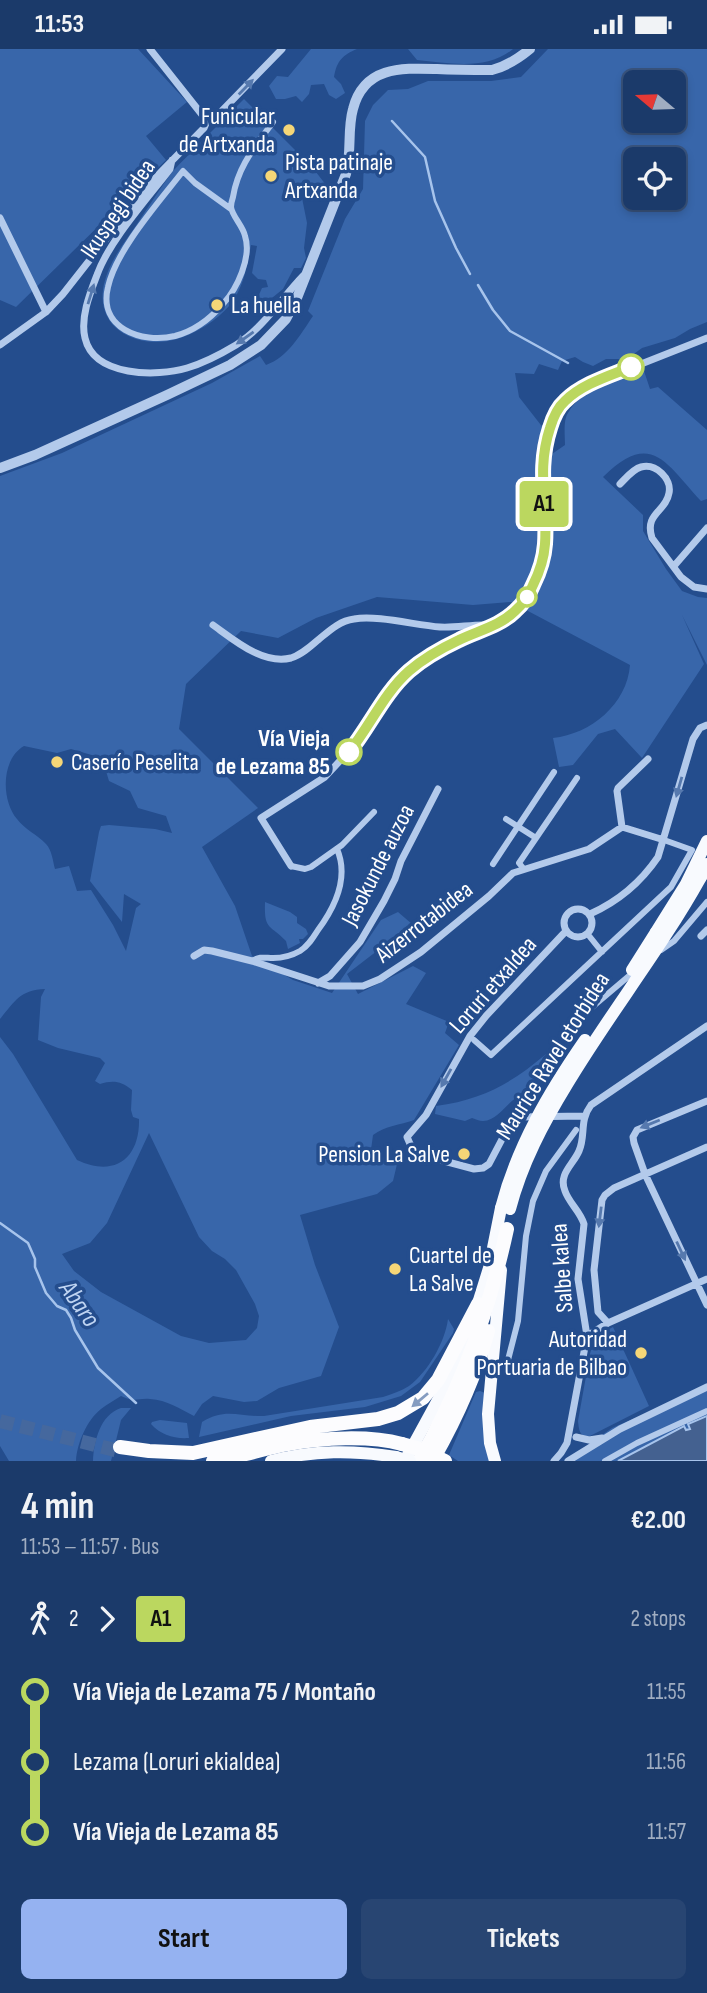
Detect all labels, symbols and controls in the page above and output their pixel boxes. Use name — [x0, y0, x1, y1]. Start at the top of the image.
text: 11:53 — [35, 9, 84, 40]
north arrow — [623, 70, 686, 133]
map controls — [623, 70, 686, 210]
one-way arrow — [238, 79, 255, 96]
place label: Funicular de Artxanda — [179, 102, 275, 159]
marker: Funicular de Artxanda — [281, 122, 297, 138]
button: locate — [623, 147, 686, 210]
place label: Pista patinaje Artxanda — [284, 148, 393, 205]
street label: Ikuspegi bidea — [74, 154, 162, 264]
marker: Pista patinaje Artxanda — [263, 168, 279, 184]
one-way arrow — [86, 284, 96, 305]
place label: La huella — [231, 291, 301, 320]
marker: La huella — [209, 297, 225, 313]
one-way arrow — [236, 331, 254, 345]
unlabelled marker — [618, 354, 644, 380]
line badge: A1 — [512, 481, 576, 527]
text: A1 — [534, 489, 554, 518]
unlabelled marker — [517, 587, 537, 607]
place label: Vía Vieja de Lezama 85 — [216, 724, 330, 781]
marker: Vía Vieja de Lezama 85 — [336, 739, 362, 765]
place label: Caserío Peselita — [71, 748, 199, 777]
marker: Caserío Peselita — [49, 754, 65, 770]
one-way arrow — [673, 776, 683, 797]
street label: Jasokunde auzoa — [335, 799, 421, 931]
street label: Aizerrotabidea — [369, 875, 479, 970]
street label: Loruri etxaldea — [443, 931, 543, 1039]
street label: Maurice Ravel etorbidea — [490, 967, 616, 1145]
one-way arrow — [440, 1068, 451, 1088]
one-way arrow — [639, 1119, 660, 1130]
place label: Pension La Salve — [318, 1140, 450, 1169]
marker: Pension La Salve — [456, 1146, 472, 1162]
one-way arrow — [594, 1206, 605, 1228]
street label: Salbe kalea — [544, 1223, 580, 1313]
place label: Cuartel de La Salve — [409, 1241, 492, 1298]
one-way arrow — [676, 1241, 687, 1261]
marker: Cuartel de La Salve — [387, 1261, 403, 1277]
water label: Abaro — [51, 1274, 106, 1334]
place label: Autoridad Portuaria de Bilbao — [477, 1325, 627, 1382]
marker: Autoridad Portuaria de Bilbao — [633, 1345, 649, 1361]
one-way arrow — [411, 1392, 429, 1407]
text: 4 min — [21, 1484, 94, 1529]
text: €2.00 — [631, 1505, 686, 1536]
text: 11:53 – 11:57 · Bus — [21, 1533, 159, 1561]
icon: walk — [21, 1600, 59, 1638]
icon: forward — [88, 1600, 126, 1638]
text: A1 — [150, 1604, 171, 1633]
text: 2 — [69, 1605, 78, 1633]
text: 2 stops — [630, 1605, 686, 1633]
text: Vía Vieja de Lezama 75 / Montaño — [73, 1677, 376, 1708]
text: 11:55 — [647, 1678, 686, 1706]
text: Lezama (Loruri ekialdea) — [73, 1747, 280, 1778]
text: 11:56 — [646, 1748, 686, 1776]
text: Vía Vieja de Lezama 85 — [73, 1817, 279, 1848]
text: 11:57 — [647, 1818, 686, 1846]
button: Start — [21, 1899, 347, 1979]
button: Tickets — [361, 1899, 686, 1979]

